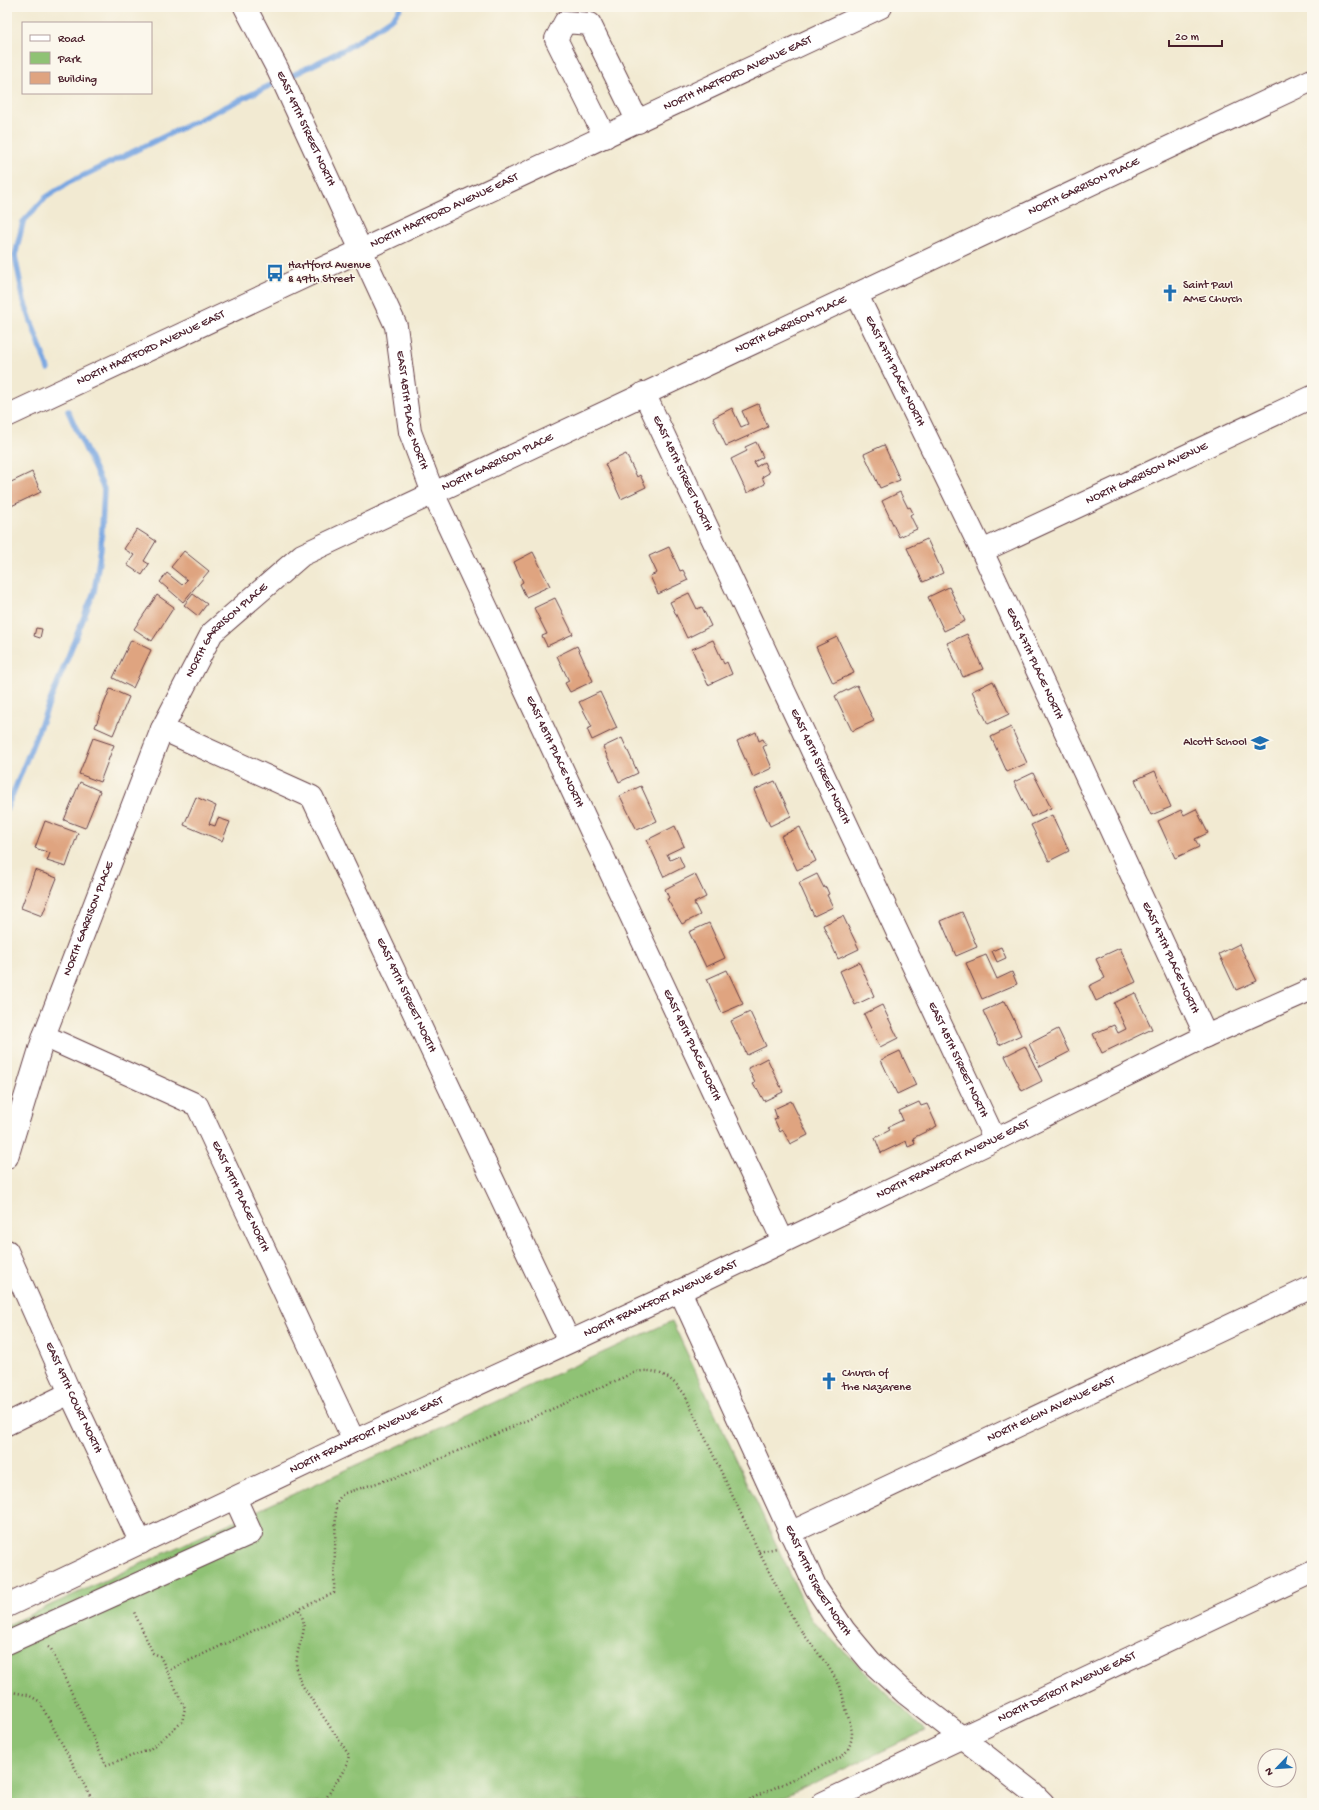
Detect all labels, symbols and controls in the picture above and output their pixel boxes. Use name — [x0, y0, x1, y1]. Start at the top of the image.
legend — [22, 22, 152, 94]
scale bar — [1169, 22, 1222, 48]
text: 20 m — [1175, 31, 1200, 45]
text: Road — [58, 33, 85, 47]
street label: NORTH HARTFORD AVENUE EAST — [662, 33, 816, 115]
text: Park — [57, 53, 83, 67]
street label: EAST 49TH STREET NORTH — [272, 69, 338, 189]
text: Building — [57, 73, 97, 87]
street label: NORTH GARRISON PLACE — [1026, 155, 1142, 219]
street label: NORTH HARTFORD AVENUE EAST — [368, 170, 522, 252]
place label: Hartford Avenue & 49th Street — [288, 259, 372, 287]
bus stop icon: Hartford Avenue & 49th Street — [265, 263, 285, 283]
place label: Saint Paul AME Church — [1183, 279, 1243, 307]
church icon: Saint Paul AME Church — [1160, 283, 1180, 303]
street label: NORTH GARRISON PLACE — [733, 293, 849, 357]
street label: NORTH HARTFORD AVENUE EAST — [75, 307, 229, 389]
street label: EAST 47TH PLACE NORTH — [861, 314, 927, 429]
street label: EAST 48TH PLACE NORTH — [392, 350, 431, 472]
street label: EAST 48TH STREET NORTH — [649, 414, 715, 534]
street label: NORTH GARRISON PLACE — [440, 431, 556, 495]
street label: NORTH GARRISON AVENUE — [1084, 439, 1211, 508]
street label: NORTH GARRISON PLACE — [183, 580, 271, 680]
street label: EAST 47TH PLACE NORTH — [1002, 606, 1066, 722]
street label: EAST 48TH PLACE NORTH — [522, 694, 586, 810]
street label: EAST 48TH STREET NORTH — [787, 707, 853, 827]
school or university icon: Alcott School — [1250, 733, 1270, 753]
place label: Alcott School — [1183, 736, 1247, 750]
street label: NORTH GARRISON PLACE — [61, 859, 118, 978]
street label: EAST 47TH PLACE NORTH — [1138, 900, 1202, 1016]
street label: EAST 49TH STREET NORTH — [373, 936, 439, 1055]
street label: EAST 48TH PLACE NORTH — [659, 987, 724, 1104]
street label: EAST 48TH STREET NORTH — [924, 1000, 991, 1120]
street label: NORTH FRANKFORT AVENUE EAST — [874, 1117, 1033, 1203]
street label: EAST 49TH PLACE NORTH — [208, 1139, 272, 1255]
street label: NORTH FRANKFORT AVENUE EAST — [582, 1257, 741, 1341]
street label: EAST 49TH COURT NORTH — [41, 1340, 105, 1456]
place label: Church of the Nazarene — [841, 1367, 912, 1395]
church icon: Church of the Nazarene — [819, 1371, 839, 1391]
street label: NORTH ELGIN AVENUE EAST — [985, 1373, 1119, 1446]
street label: NORTH FRANKFORT AVENUE EAST — [288, 1393, 447, 1477]
street label: EAST 49TH STREET NORTH — [781, 1523, 854, 1640]
street label: NORTH DETROIT AVENUE EAST — [996, 1649, 1139, 1726]
north arrow — [1257, 1748, 1297, 1788]
text: N — [1263, 1766, 1277, 1777]

